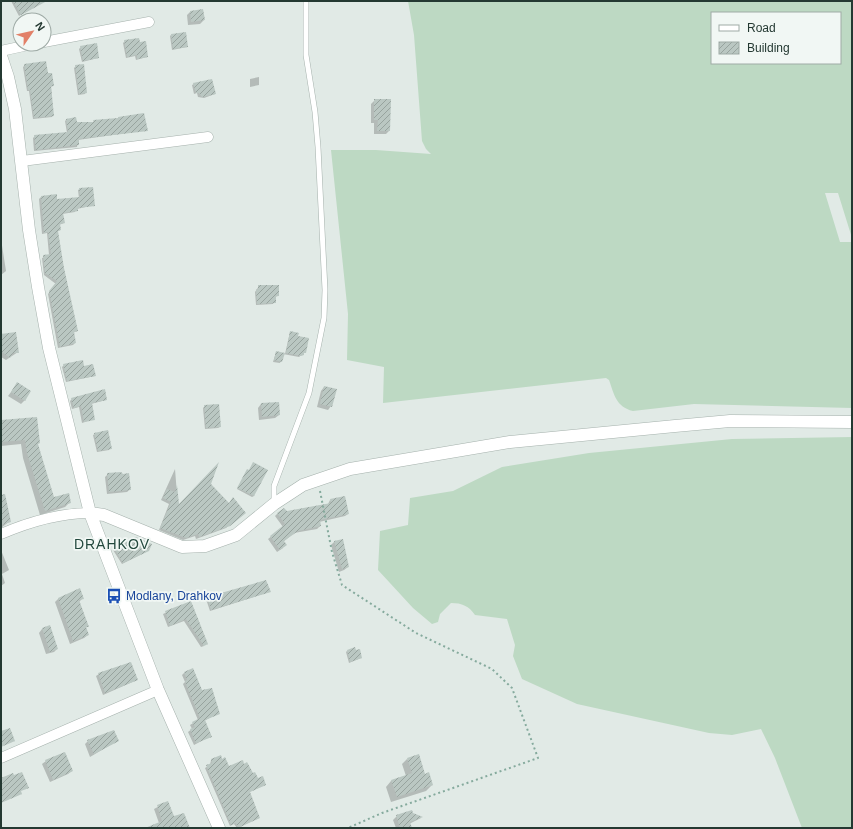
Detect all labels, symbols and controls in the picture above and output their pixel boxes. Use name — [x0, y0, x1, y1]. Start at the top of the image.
north arrow — [12, 12, 52, 52]
legend — [711, 12, 841, 64]
text: N — [33, 20, 48, 33]
text: Road — [747, 21, 776, 35]
text: Building — [747, 41, 790, 55]
district label: DRAHKOV — [74, 536, 150, 552]
bus stop icon: Modlany, Drahkov — [105, 587, 123, 605]
place label: Modlany, Drahkov — [126, 589, 222, 603]

